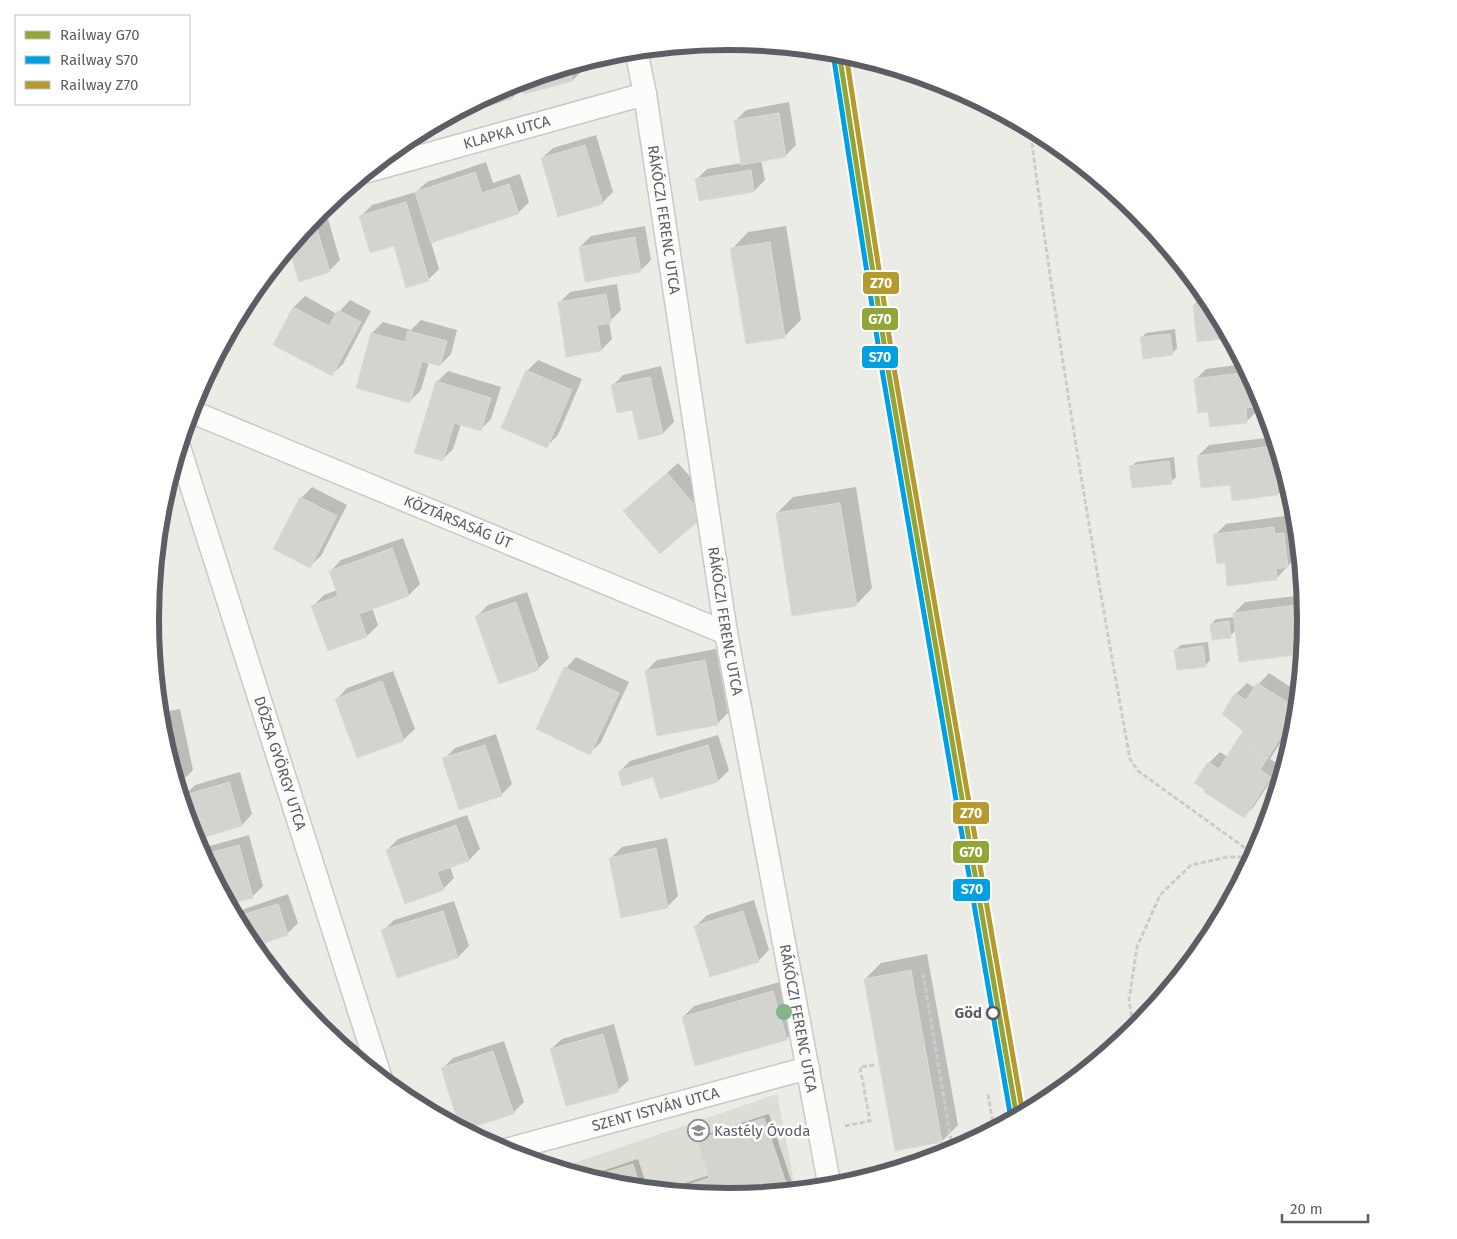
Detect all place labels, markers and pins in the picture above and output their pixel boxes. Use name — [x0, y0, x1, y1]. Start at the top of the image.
place label: Göd — [955, 1004, 982, 1022]
marker: Göd — [986, 1006, 1000, 1020]
school or university icon: Kastély Óvoda — [686, 1119, 710, 1143]
place label: Kastély Óvoda — [714, 1122, 810, 1140]

